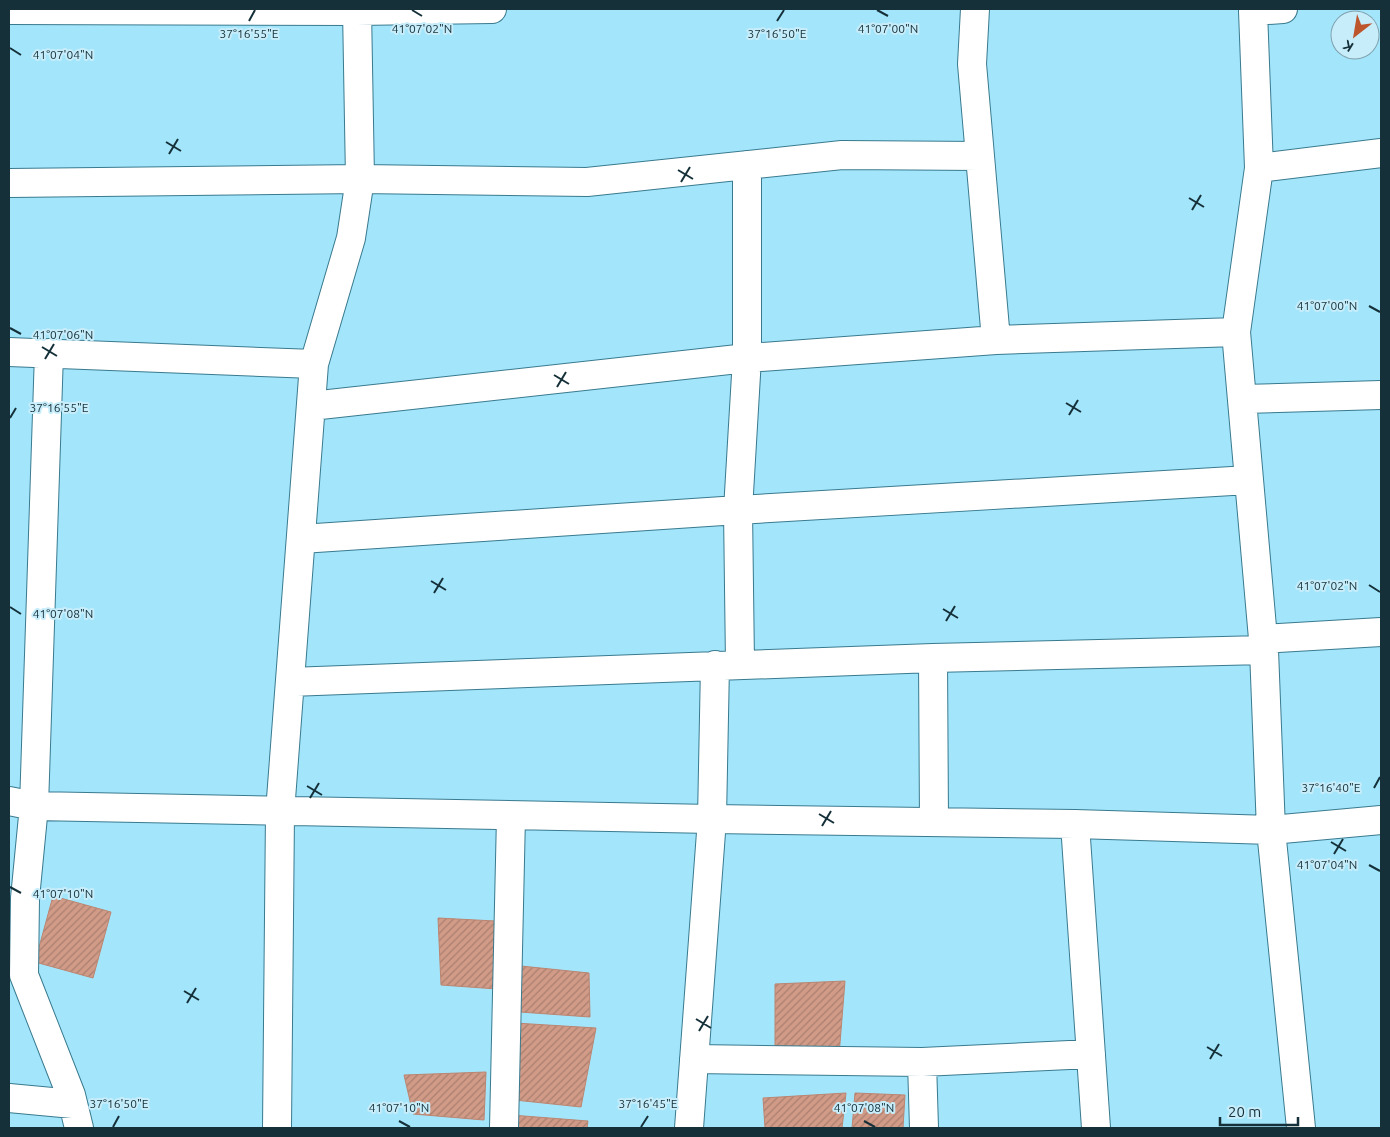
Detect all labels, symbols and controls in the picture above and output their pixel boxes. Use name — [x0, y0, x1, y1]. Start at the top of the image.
north arrow — [1330, 10, 1380, 60]
text: 41°07'02"N — [392, 22, 452, 35]
text: 41°07'00"N — [858, 22, 918, 35]
text: 37°16'55"E — [220, 27, 279, 40]
text: 37°16'50"E — [748, 27, 807, 40]
text: K — [1340, 37, 1356, 55]
text: 41°07'04"N — [33, 48, 93, 61]
text: 41°07'00"N — [1297, 299, 1357, 312]
text: 41°07'06"N — [33, 328, 93, 341]
text: 37°16'55"E — [30, 401, 89, 414]
text: 41°07'02"N — [1297, 579, 1357, 592]
text: 41°07'08"N — [33, 607, 93, 620]
text: 37°16'40"E — [1302, 781, 1361, 794]
text: 41°07'04"N — [1297, 858, 1357, 871]
text: 41°07'10"N — [33, 887, 93, 900]
scale bar — [1220, 1094, 1298, 1126]
text: 37°16'50"E — [90, 1097, 149, 1110]
text: 37°16'45"E — [619, 1097, 678, 1110]
text: 41°07'10"N — [369, 1101, 429, 1114]
text: 41°07'08"N — [834, 1101, 894, 1114]
text: 20 m — [1228, 1103, 1261, 1120]

